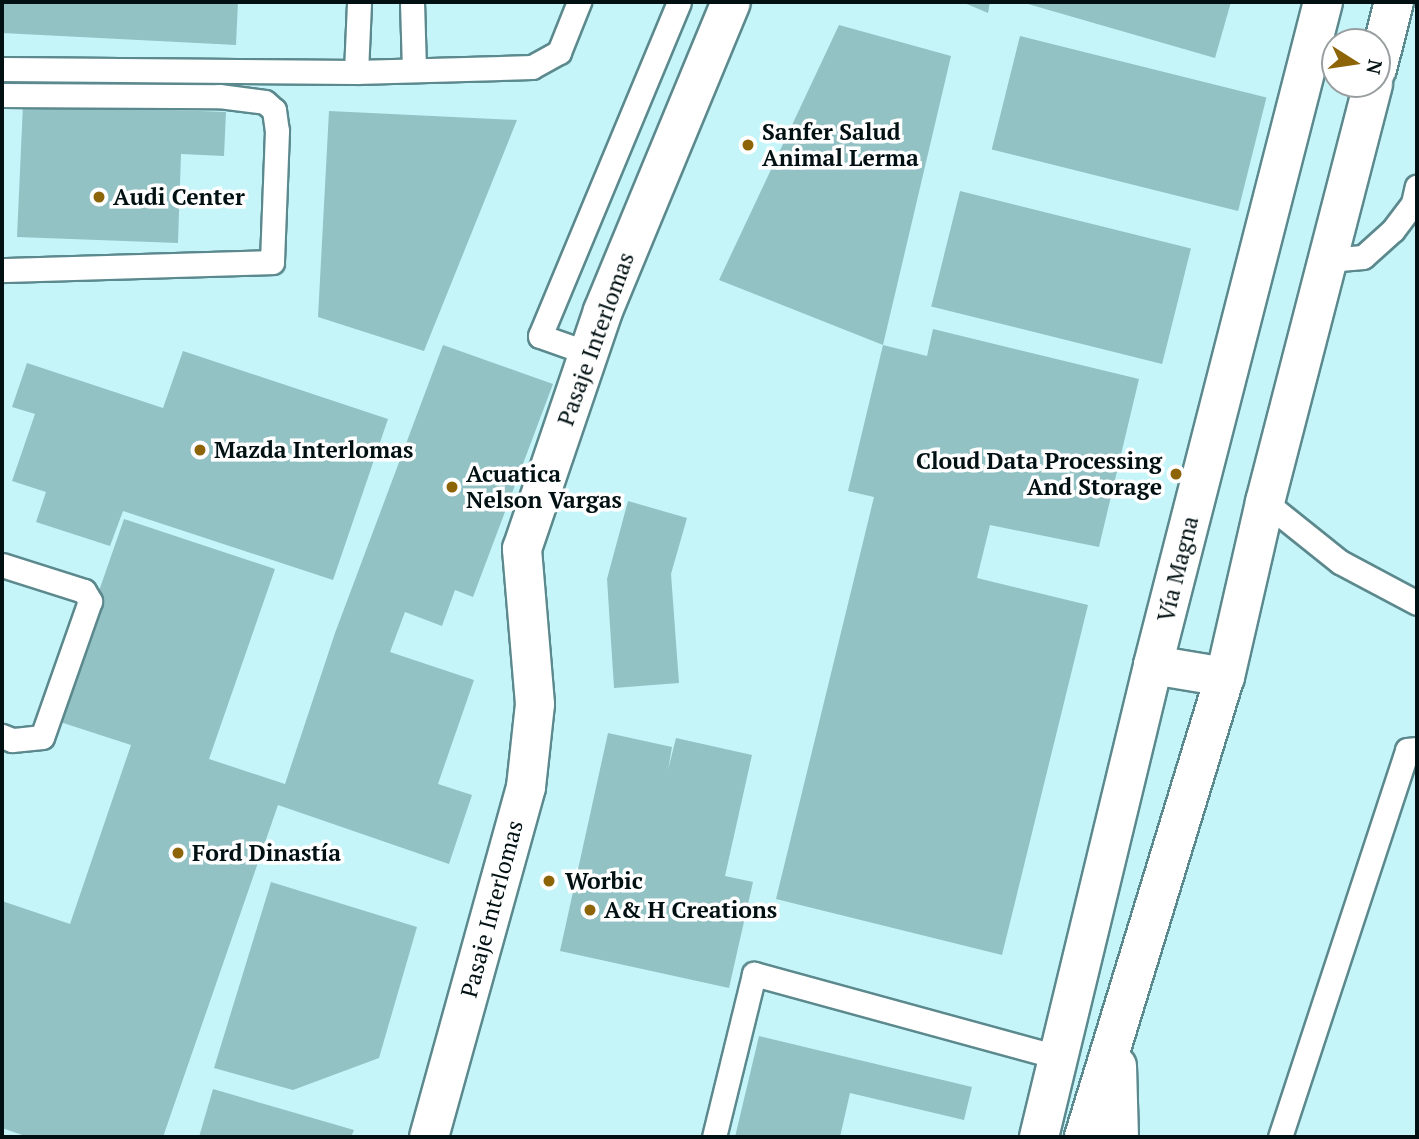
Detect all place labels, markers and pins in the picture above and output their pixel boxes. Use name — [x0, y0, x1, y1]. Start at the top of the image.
place label: Sanfer Salud Animal Lerma — [762, 118, 919, 172]
marker: Sanfer Salud Animal Lerma — [740, 137, 756, 153]
place label: Audi Center — [113, 183, 245, 211]
marker: Audi Center — [91, 189, 107, 205]
place label: Mazda Interlomas — [214, 436, 413, 464]
marker: Mazda Interlomas — [192, 442, 208, 458]
place label: Cloud Data Processing And Storage — [916, 447, 1162, 501]
place label: Acuatica Nelson Vargas — [466, 460, 622, 514]
marker: Cloud Data Processing And Storage — [1168, 466, 1184, 482]
marker: Acuatica Nelson Vargas — [444, 479, 460, 495]
place label: Ford Dinastía — [192, 839, 341, 867]
marker: Ford Dinastía — [170, 845, 186, 861]
place label: Worbic — [565, 867, 643, 895]
marker: Worbic — [539, 871, 559, 891]
place label: A& H Creations — [604, 896, 777, 924]
marker: A& H Creations — [582, 902, 598, 918]

